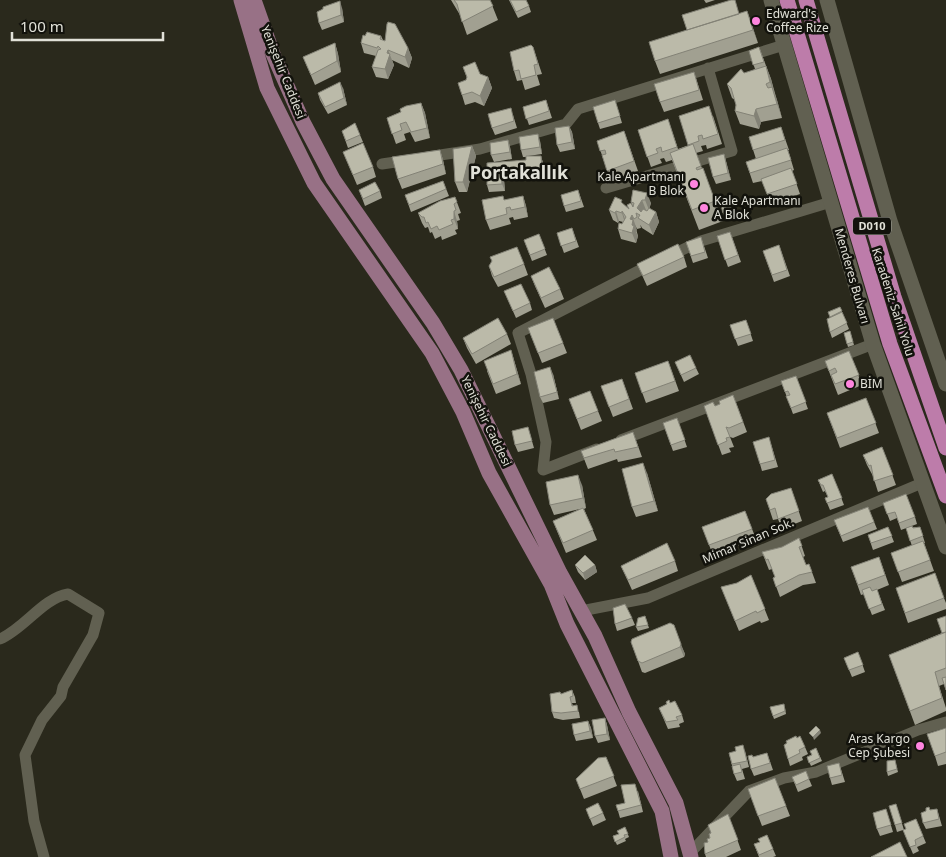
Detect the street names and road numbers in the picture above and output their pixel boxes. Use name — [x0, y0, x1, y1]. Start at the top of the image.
street label: Yenişehir Caddesi — [257, 23, 310, 121]
road number: D010 — [853, 218, 891, 235]
street label: Menderes Bulvarı — [831, 226, 874, 326]
street label: Karadeniz Sahil Yolu — [868, 245, 919, 358]
street label: Yenişehir Caddesi — [457, 372, 516, 469]
street label: Mimar Sinan Sok. — [699, 514, 796, 567]

